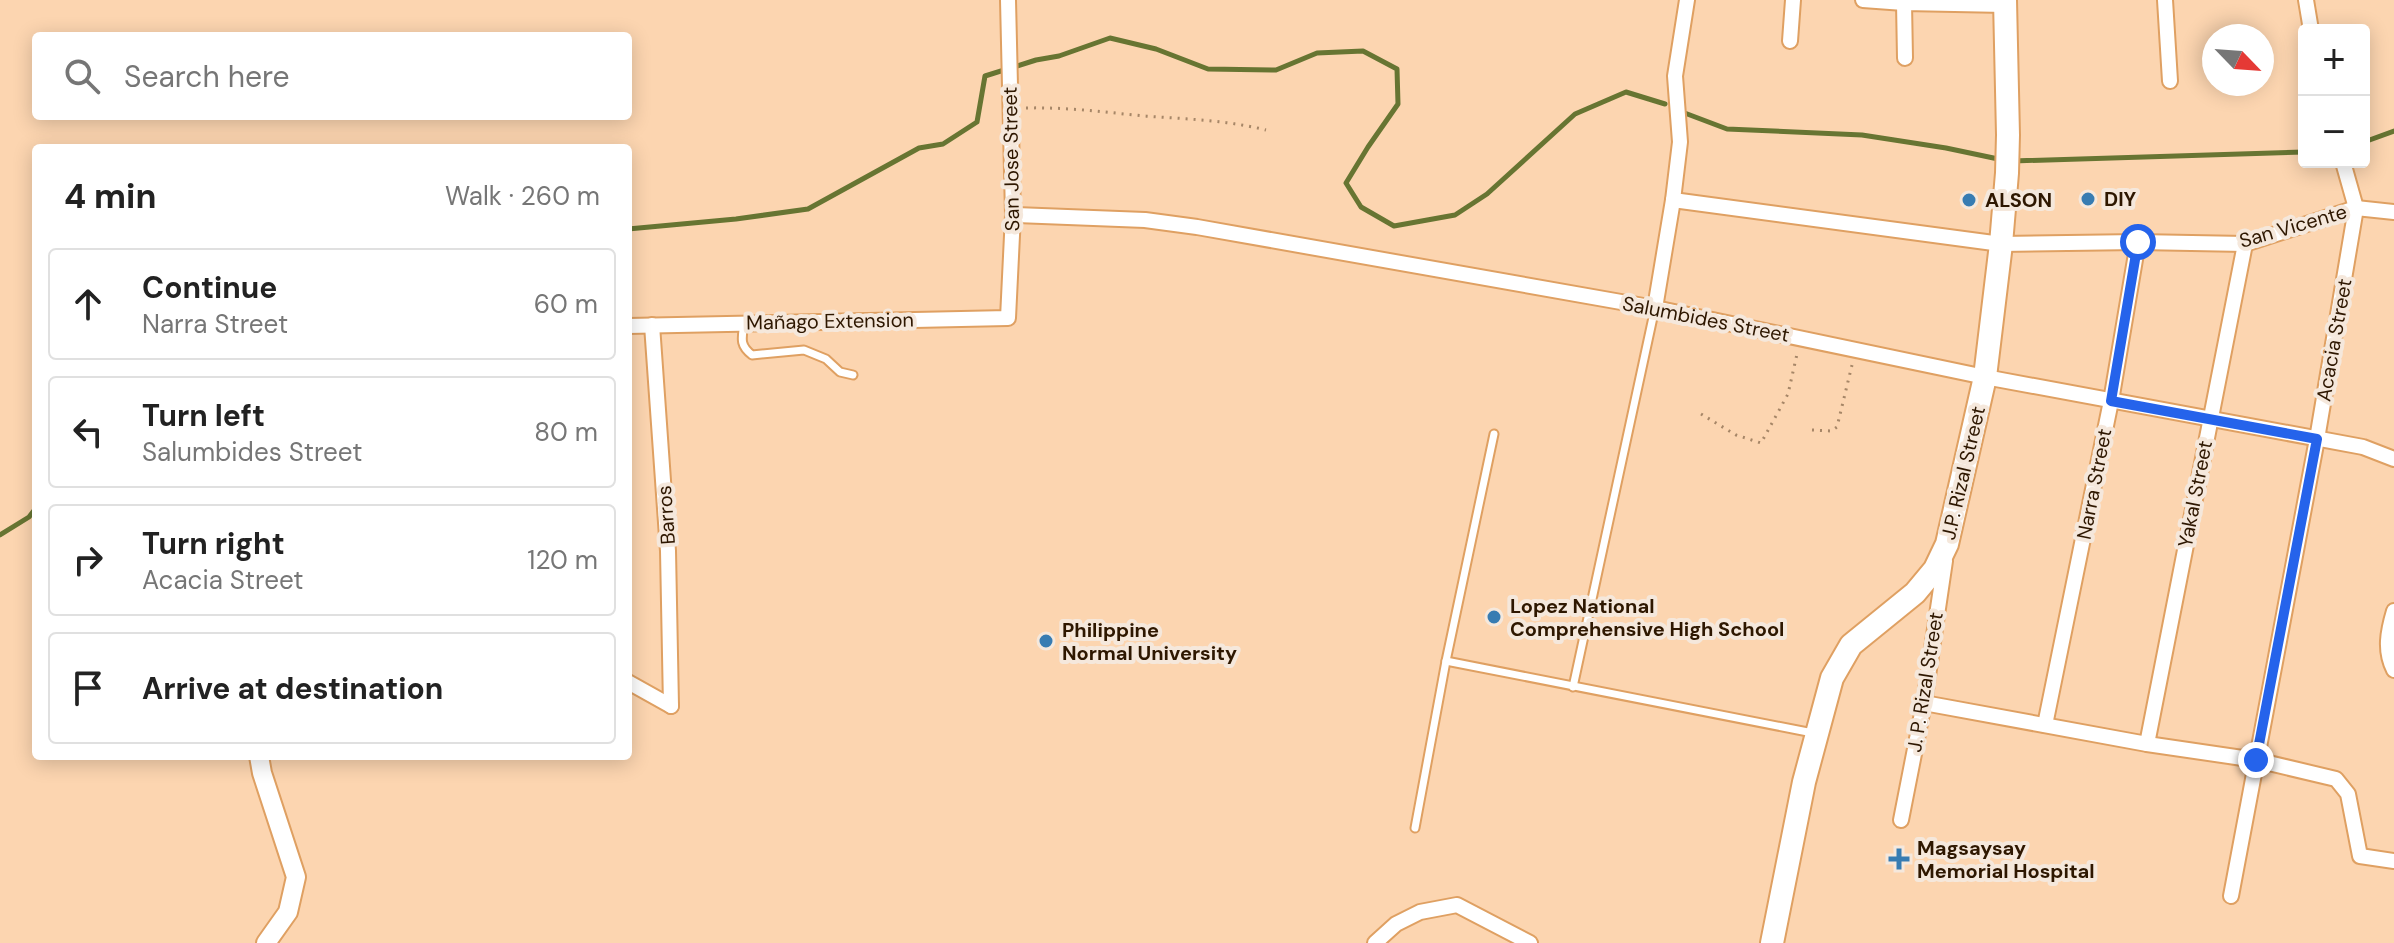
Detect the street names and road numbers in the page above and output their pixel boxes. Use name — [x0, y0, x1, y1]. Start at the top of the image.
street label: San Jose Street — [997, 86, 1025, 231]
street label: San Vicente — [2236, 198, 2350, 254]
street label: Acacia Street — [2310, 276, 2358, 403]
street label: Salumbides Street — [1620, 290, 1792, 348]
street label: Mañago Extension — [746, 307, 914, 335]
street label: J.P. Rizal Street — [1935, 404, 1991, 542]
street label: Narra Street — [2071, 426, 2118, 542]
street label: Yakal Street — [2172, 438, 2218, 550]
street label: Barros — [651, 485, 681, 545]
street label: J. P. Rizal Street — [1901, 610, 1949, 754]

